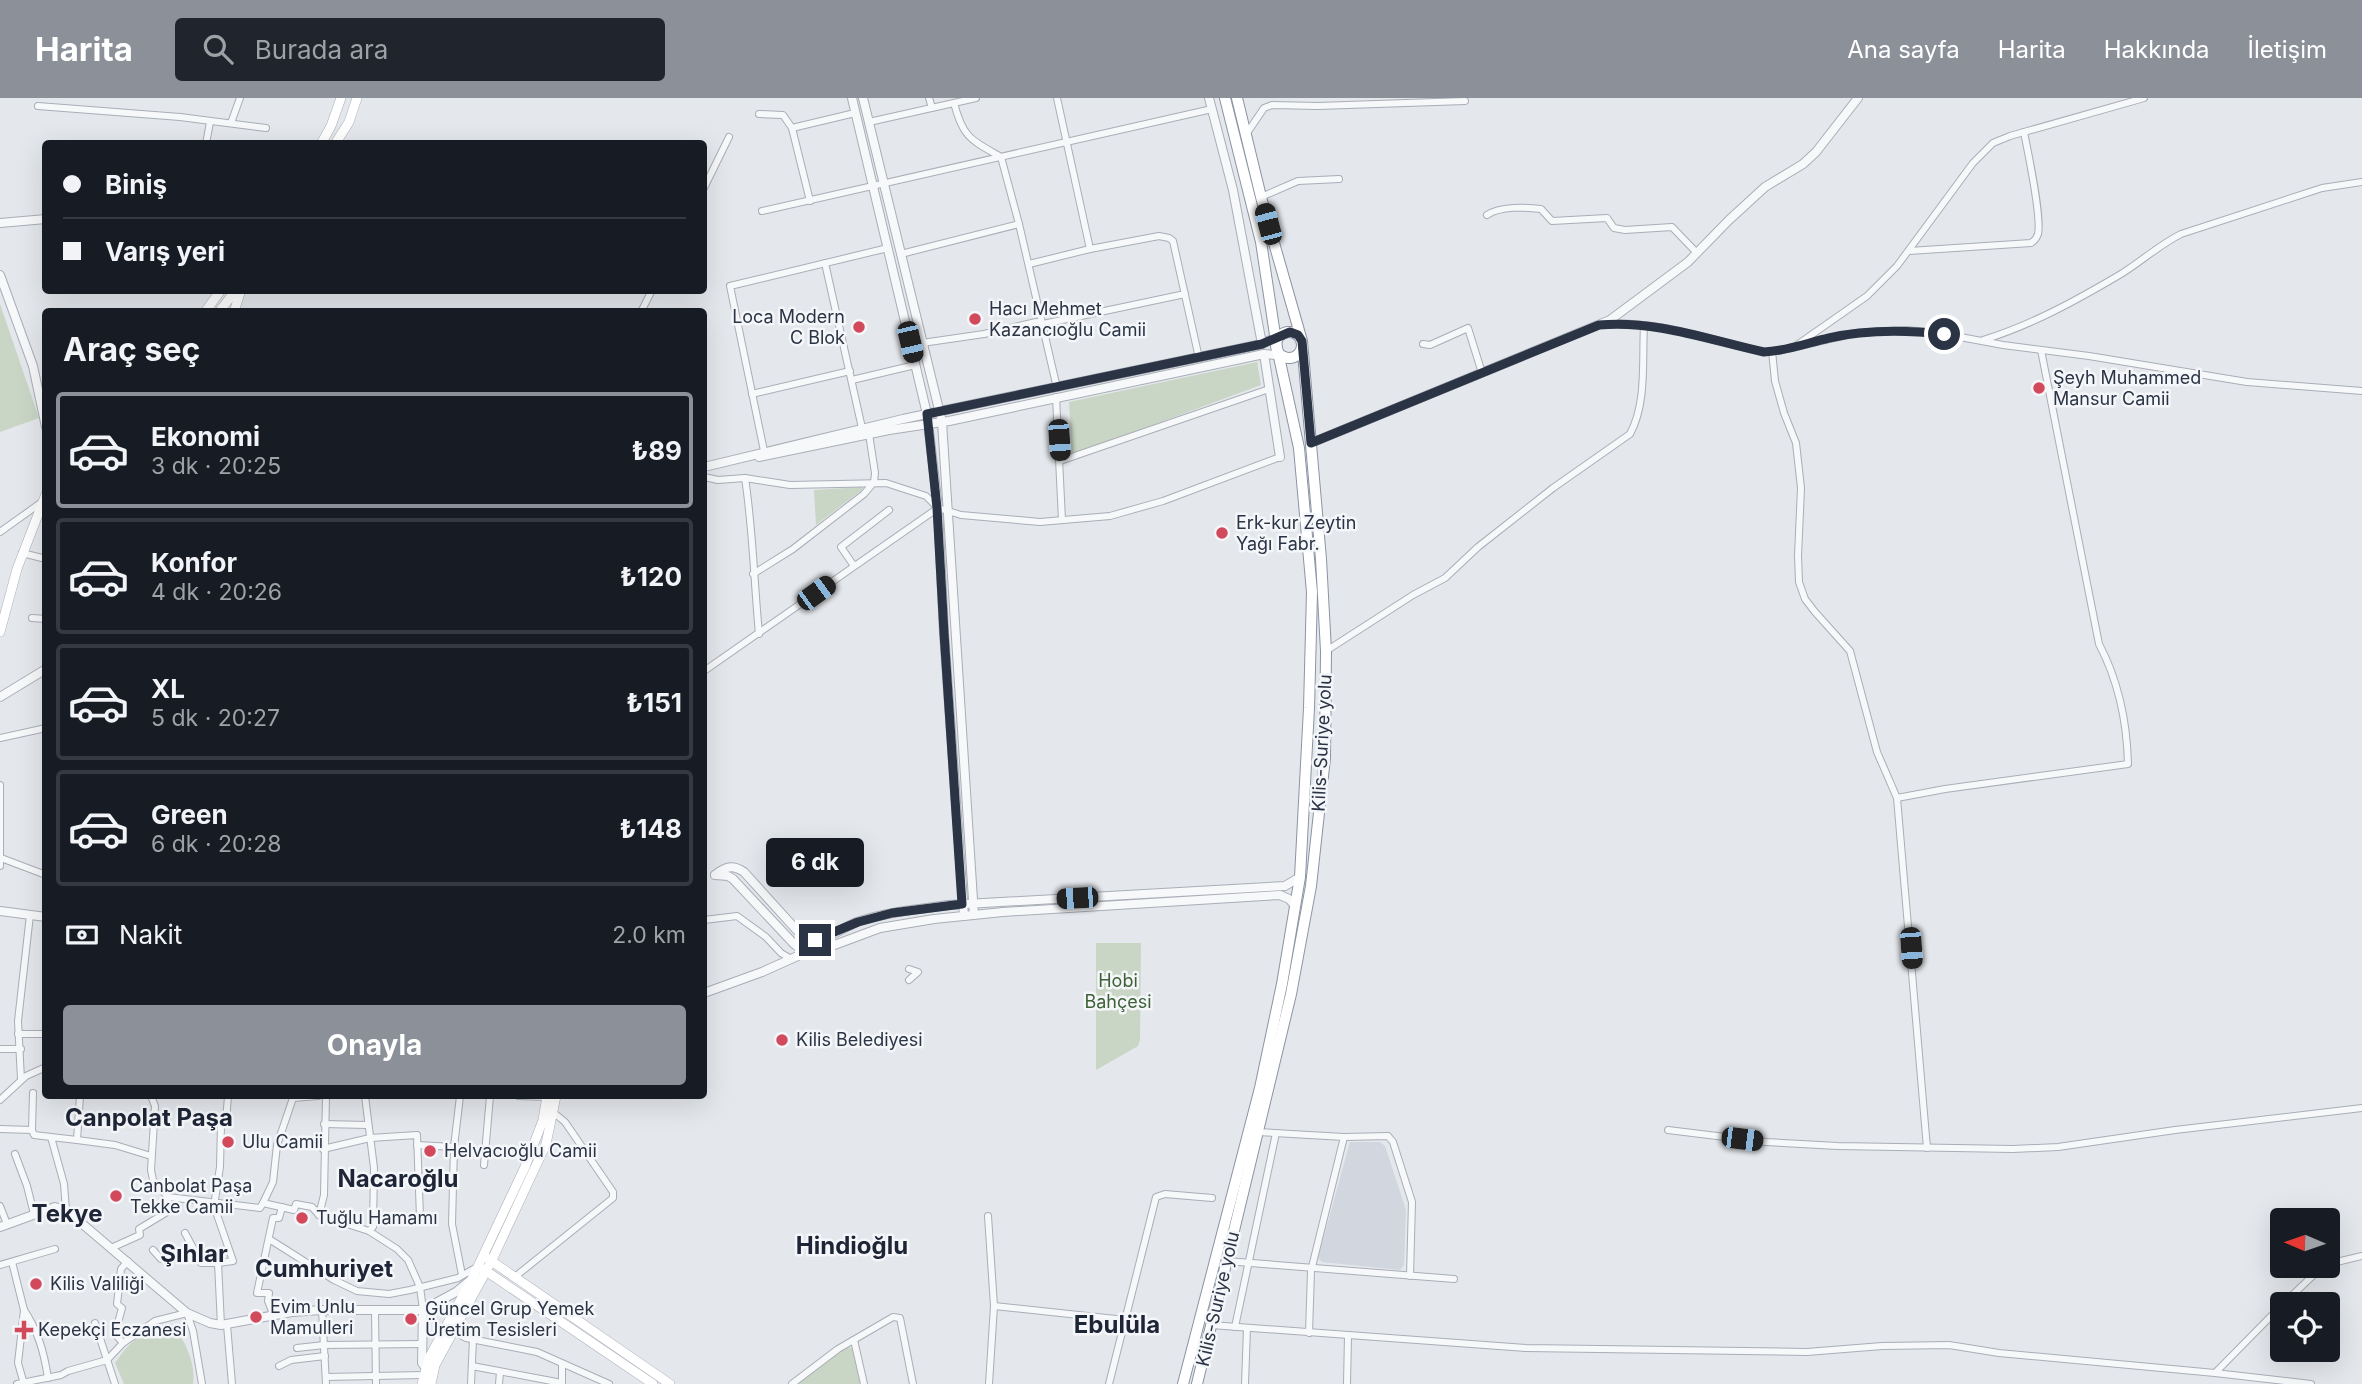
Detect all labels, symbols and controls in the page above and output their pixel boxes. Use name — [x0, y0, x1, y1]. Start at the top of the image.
search box — [175, 18, 665, 81]
text: Harita — [35, 29, 133, 69]
icon: search — [199, 30, 237, 68]
text: Burada ara — [255, 34, 388, 65]
text: Ana sayfa — [1847, 35, 1960, 64]
text: Harita — [1998, 35, 2066, 64]
text: Hakkında — [2104, 35, 2210, 64]
text: İletişim — [2248, 35, 2327, 64]
text: Biniş — [105, 169, 167, 200]
car — [1253, 201, 1284, 247]
text: Varış yeri — [105, 236, 225, 267]
place label: Hacı Mehmet Kazancıoğlu Camii — [989, 298, 1146, 340]
place label: Loca Modern C Blok — [732, 306, 845, 348]
marker: Hacı Mehmet Kazancıoğlu Camii — [967, 311, 983, 327]
route start — [1928, 318, 1960, 350]
marker: Loca Modern C Blok — [851, 319, 867, 335]
car — [896, 319, 925, 365]
text: Araç seç — [63, 330, 200, 369]
place label: Şeyh Muhammed Mansur Camii — [2053, 367, 2201, 409]
marker: Şeyh Muhammed Mansur Camii — [2031, 380, 2047, 396]
car — [1048, 418, 1071, 462]
icon: car — [67, 419, 130, 482]
text: Ekonomi — [151, 421, 260, 452]
text: ₺89 — [631, 435, 682, 466]
text: 3 dk · 20:25 — [151, 452, 281, 480]
place label: Erk-kur Zeytin Yağı Fabr. — [1236, 512, 1356, 554]
marker: Erk-kur Zeytin Yağı Fabr. — [1214, 525, 1230, 541]
icon: car — [67, 545, 130, 608]
text: Konfor — [151, 547, 237, 578]
text: ₺120 — [620, 561, 682, 592]
car — [793, 572, 840, 614]
text: 4 dk · 20:26 — [151, 578, 282, 606]
icon: car — [67, 671, 130, 734]
text: XL — [151, 673, 185, 704]
street label: Kilis-Suriye yolu — [1307, 674, 1336, 812]
text: ₺151 — [626, 687, 682, 718]
text: 5 dk · 20:27 — [151, 704, 280, 732]
icon: car — [67, 797, 130, 860]
text: Green — [151, 799, 228, 830]
text: ₺148 — [620, 813, 682, 844]
text: 6 dk · 20:28 — [151, 830, 281, 858]
callout: 6 dk — [766, 838, 864, 888]
text: 6 dk — [791, 848, 839, 876]
car — [1056, 886, 1099, 910]
icon: cash — [63, 916, 101, 954]
text: Nakit — [119, 919, 182, 950]
text: 2.0 km — [612, 921, 686, 949]
route end — [799, 924, 831, 956]
car — [1900, 926, 1923, 970]
park label: Hobi Bahçesi — [1084, 970, 1152, 1012]
button: Onayla — [63, 1005, 686, 1085]
place label: Kilis Belediyesi — [796, 1029, 923, 1050]
marker: Kilis Belediyesi — [774, 1032, 790, 1048]
district label: Canpolat Paşa — [65, 1103, 233, 1132]
car — [1720, 1126, 1765, 1152]
place label: Ulu Camii — [242, 1131, 323, 1152]
marker: Ulu Camii — [220, 1134, 236, 1150]
place label: Helvacıoğlu Camii — [444, 1140, 597, 1161]
marker: Helvacıoğlu Camii — [422, 1143, 438, 1159]
district label: Nacaroğlu — [337, 1164, 459, 1193]
place label: Canbolat Paşa Tekke Camii — [130, 1175, 252, 1217]
marker: Canbolat Paşa Tekke Camii — [108, 1188, 124, 1204]
district label: Tekye — [32, 1199, 102, 1228]
place label: Tuğlu Hamamı — [316, 1207, 438, 1228]
north arrow — [2270, 1208, 2340, 1278]
map controls — [2270, 1208, 2340, 1362]
marker: Tuğlu Hamamı — [294, 1210, 310, 1226]
street label: Kilis-Suriye yolu — [1192, 1229, 1243, 1368]
district label: Hindioğlu — [796, 1231, 908, 1260]
district label: Şıhlar — [160, 1239, 228, 1268]
district label: Cumhuriyet — [255, 1254, 393, 1283]
place label: Kilis Valiliği — [50, 1273, 144, 1294]
marker: Kilis Valiliği — [28, 1276, 44, 1292]
button: locate — [2270, 1292, 2340, 1362]
place label: Evim Unlu Mamulleri — [270, 1296, 355, 1338]
place label: Güncel Grup Yemek Üretim Tesisleri — [425, 1298, 594, 1340]
marker: Evim Unlu Mamulleri — [248, 1309, 264, 1325]
district label: Ebulüla — [1074, 1310, 1160, 1339]
marker: Güncel Grup Yemek Üretim Tesisleri — [403, 1311, 419, 1327]
place label: Kepekçi Eczanesi — [38, 1319, 186, 1340]
marker: Kepekçi Eczanesi — [16, 1322, 32, 1338]

